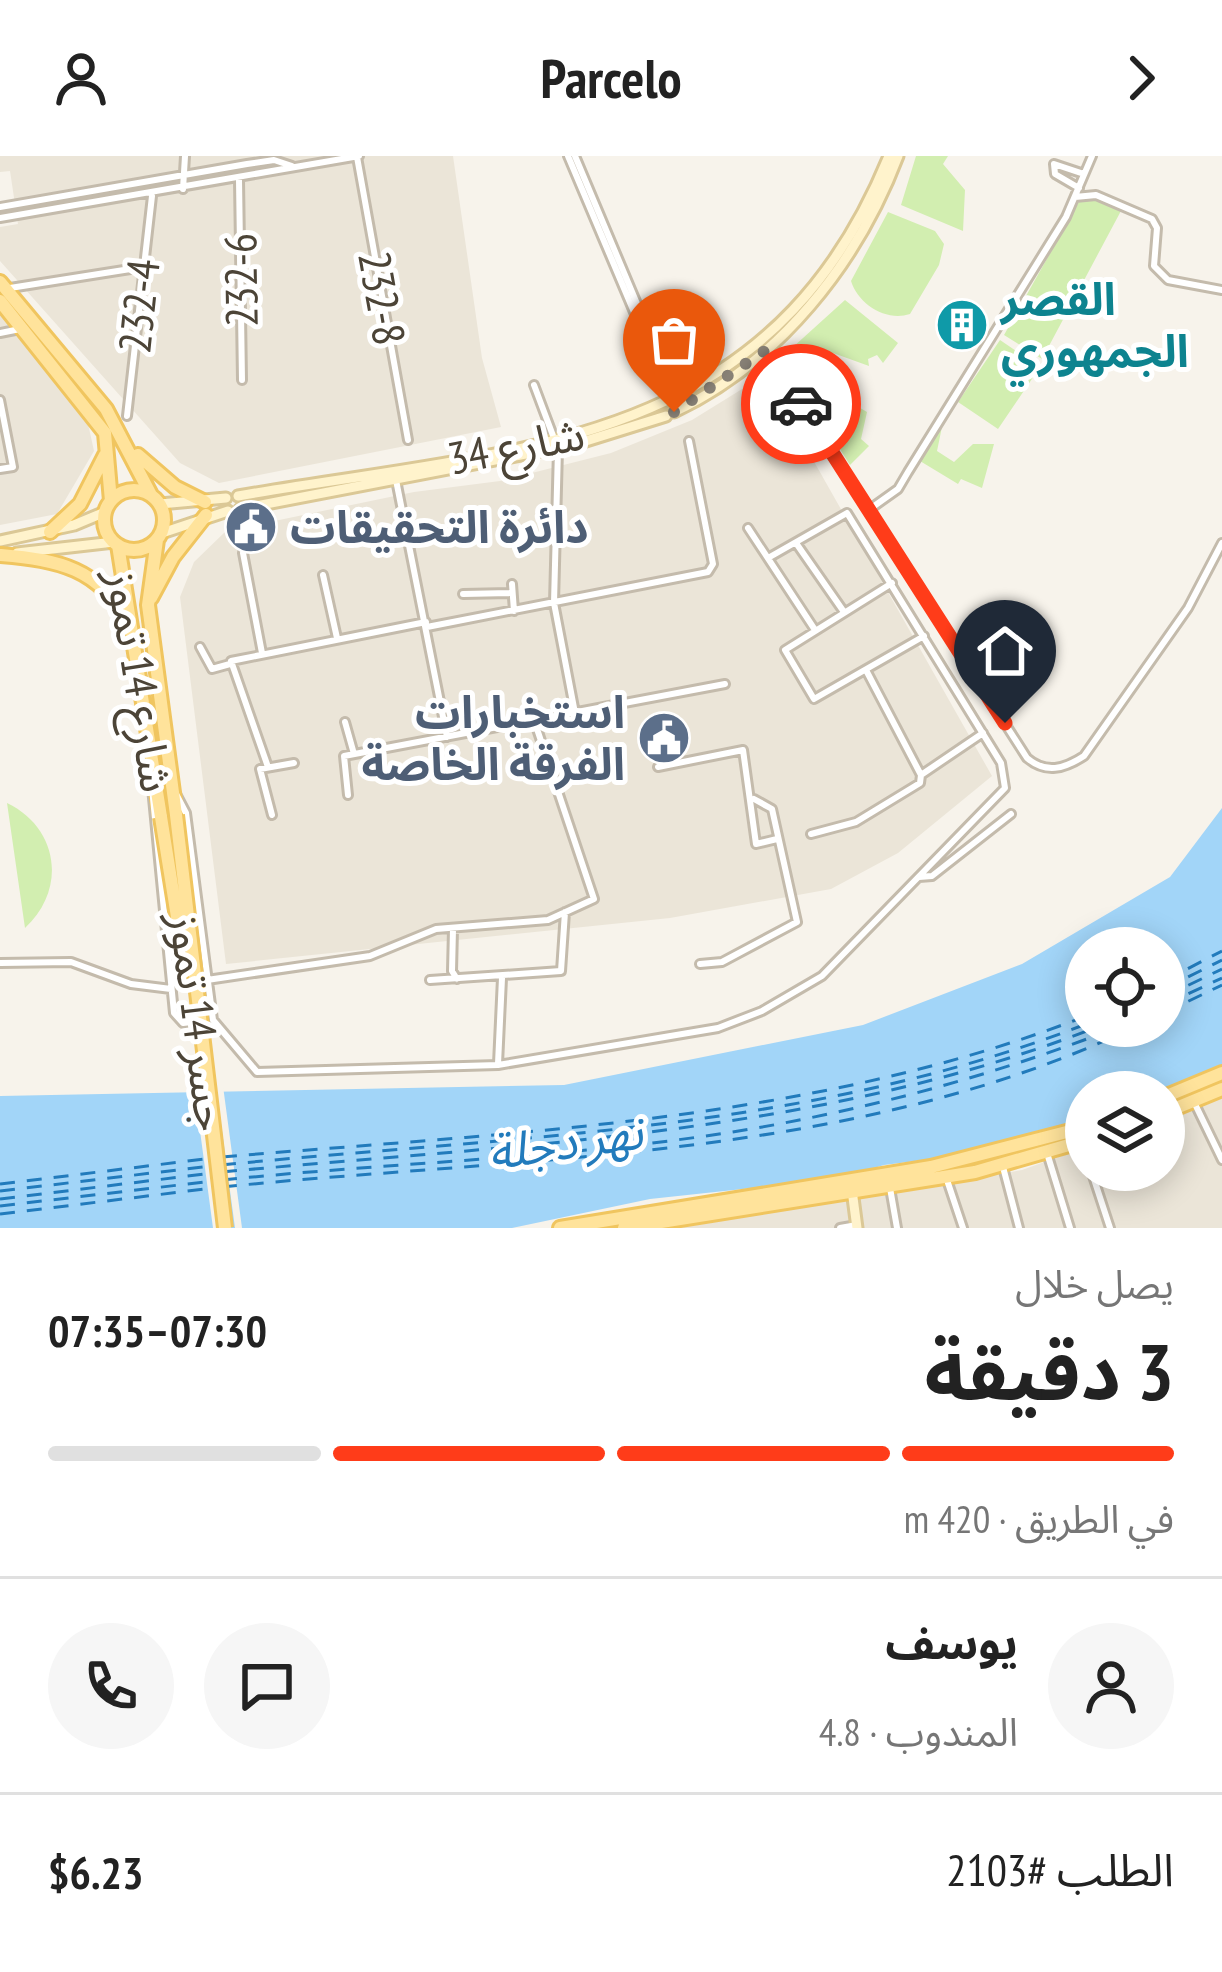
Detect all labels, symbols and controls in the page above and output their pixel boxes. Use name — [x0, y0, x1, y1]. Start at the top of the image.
text: Parcelo — [540, 43, 682, 113]
icon: person — [48, 45, 114, 111]
icon: forward — [1108, 45, 1174, 111]
street label: 232-6 — [210, 232, 270, 328]
street label: 232-8 — [346, 246, 420, 349]
street label: 232-4 — [104, 256, 172, 356]
place label: القصر الجمهوري — [999, 269, 1189, 387]
pin — [623, 289, 725, 412]
building icon: القصر الجمهوري — [934, 297, 990, 353]
icon: bag — [641, 307, 707, 373]
courier — [741, 344, 861, 464]
icon: car — [768, 371, 834, 437]
street label: شارع 34 — [443, 403, 590, 493]
place label: دائرة التحقيقات — [290, 497, 589, 555]
public building icon: دائرة التحقيقات — [223, 499, 279, 555]
street label: شارع 14 تموز — [89, 563, 187, 797]
pin — [954, 600, 1056, 723]
icon: home — [972, 618, 1038, 684]
place label: استخبارات الفرقة الخاصة — [361, 682, 625, 792]
public building icon: استخبارات الفرقة الخاصة — [636, 710, 692, 766]
street label: جسر 14 تموز — [158, 907, 242, 1134]
map controls — [1065, 927, 1185, 1191]
button: locate — [1065, 927, 1185, 1047]
button: layers — [1065, 1071, 1185, 1191]
water label: نهر دجلة — [484, 1099, 650, 1183]
text: يصل خلال — [1015, 1258, 1174, 1309]
text: 07:30–07:35 — [48, 1301, 267, 1359]
text: 3 دقيقة — [924, 1321, 1174, 1422]
text: في الطريق · 420 m — [904, 1493, 1174, 1544]
text: يوسف — [885, 1613, 1018, 1671]
button: phone — [48, 1623, 174, 1749]
button: chat — [204, 1623, 330, 1749]
button: person — [1048, 1623, 1174, 1749]
text: المندوب · 4.8 — [819, 1706, 1018, 1757]
text: الطلب #2103 — [946, 1840, 1174, 1898]
text: $6.23 — [48, 1843, 144, 1901]

